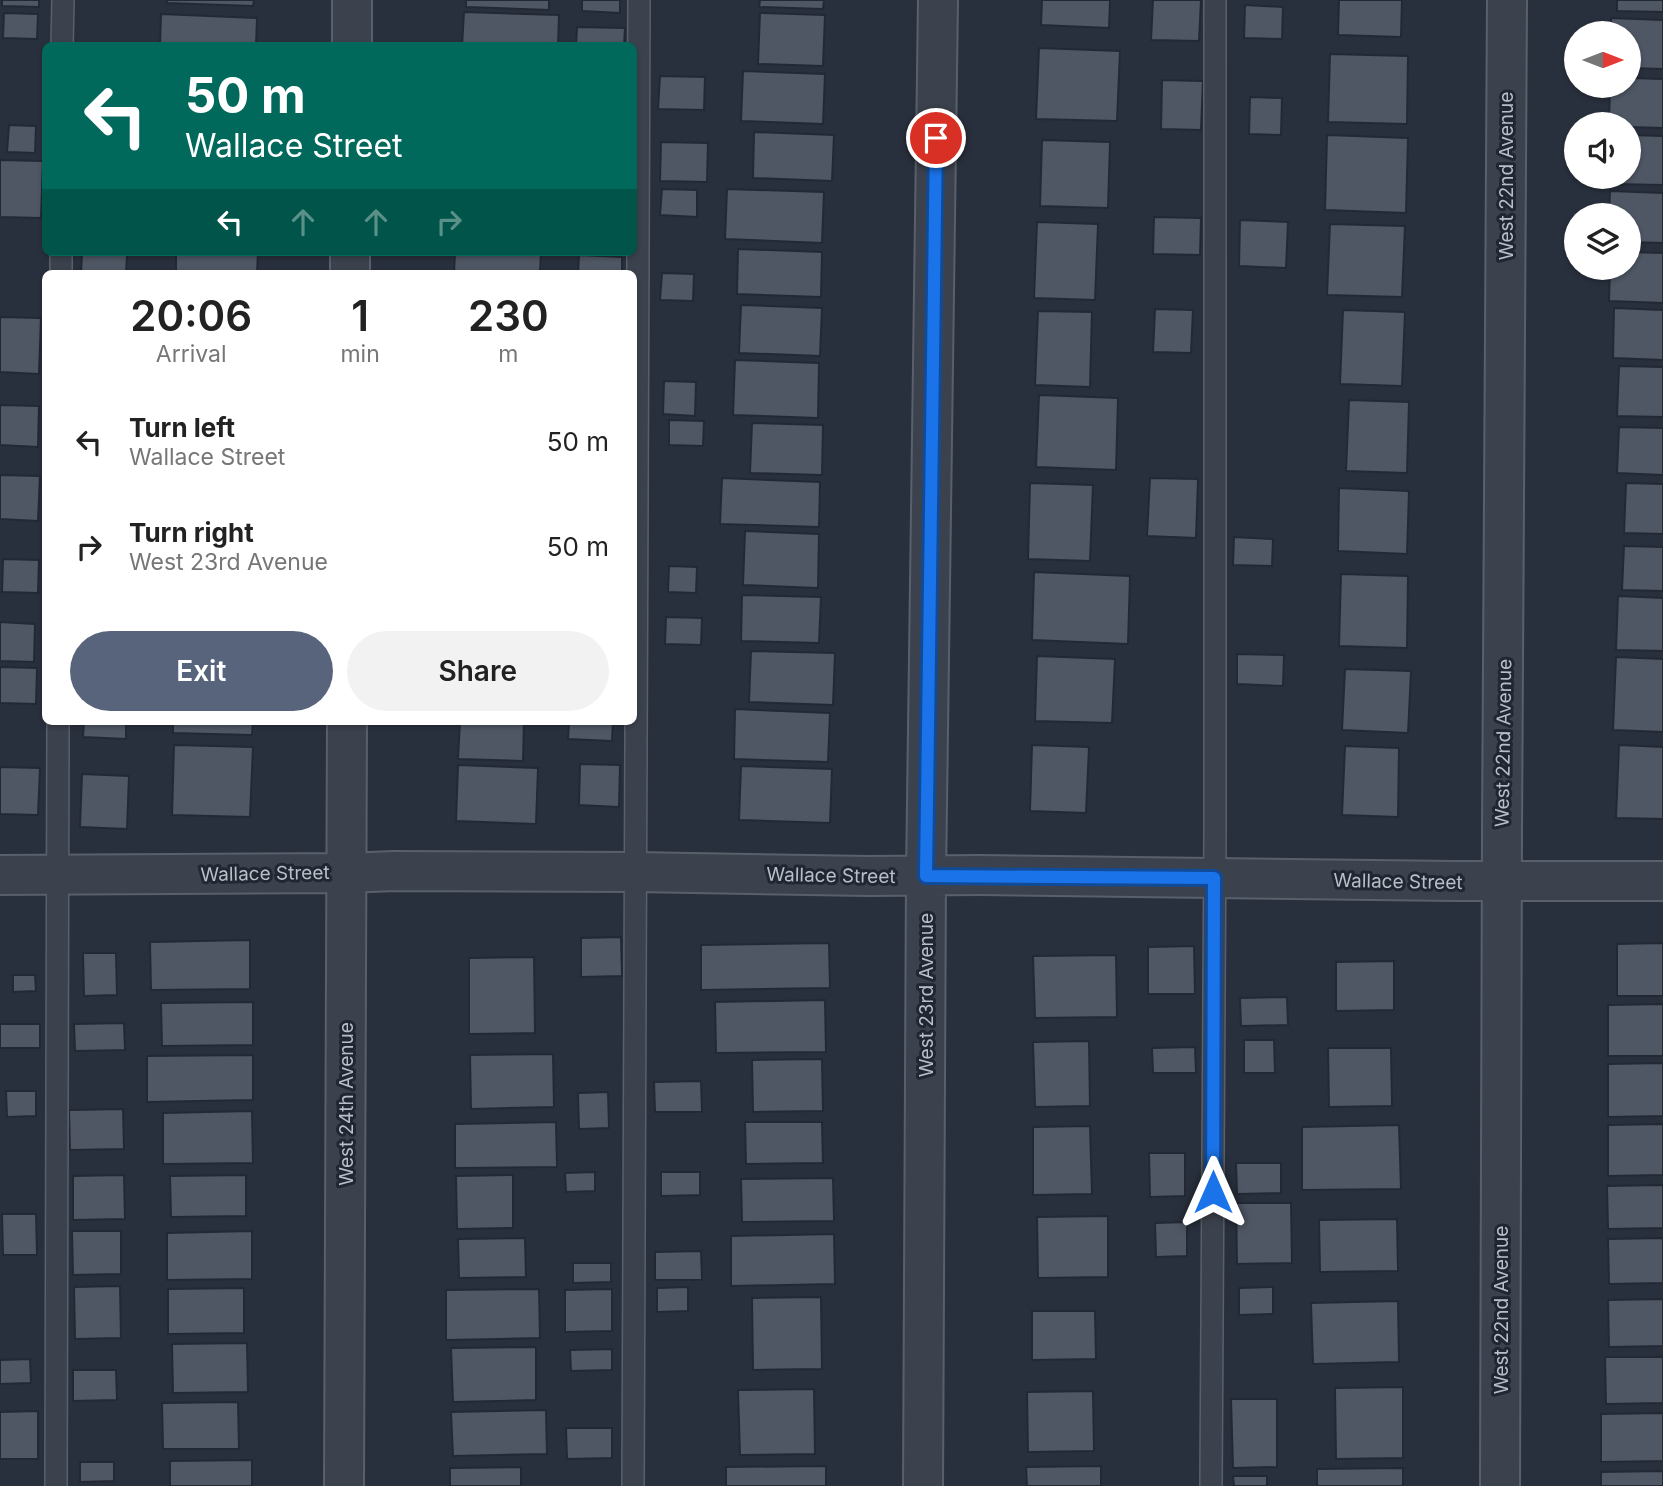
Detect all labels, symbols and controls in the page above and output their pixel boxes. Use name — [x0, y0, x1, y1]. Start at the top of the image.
north arrow — [1564, 21, 1642, 98]
map controls — [1564, 21, 1641, 280]
text: 50 m — [185, 66, 306, 125]
icon: left — [70, 70, 161, 161]
street label: West 22nd Avenue — [1495, 92, 1518, 260]
pin — [906, 108, 966, 168]
button: sound — [1564, 112, 1641, 189]
icon: arrive — [917, 119, 955, 157]
text: Wallace Street — [185, 126, 403, 165]
icon: left — [211, 203, 249, 241]
icon: ahead — [284, 203, 322, 241]
icon: ahead — [357, 203, 395, 241]
icon: right — [430, 203, 468, 241]
button: layers — [1564, 203, 1641, 280]
text: 20:06 — [130, 290, 252, 341]
text: 1 — [351, 290, 369, 341]
text: 230 — [468, 290, 549, 341]
text: Arrival — [156, 340, 227, 368]
text: min — [340, 340, 380, 368]
text: m — [498, 340, 518, 368]
text: Turn left — [129, 412, 235, 443]
icon: left — [70, 423, 108, 461]
text: 50 m — [547, 426, 609, 457]
text: Wallace Street — [129, 443, 285, 471]
text: Turn right — [129, 517, 254, 548]
icon: right — [70, 528, 108, 566]
text: 50 m — [547, 531, 609, 562]
text: West 23rd Avenue — [129, 548, 328, 576]
button: Exit — [70, 631, 333, 711]
button: Share — [347, 631, 609, 711]
street label: West 22nd Avenue — [1491, 659, 1516, 827]
street label: Wallace Street — [200, 861, 330, 886]
street label: Wallace Street — [766, 863, 896, 888]
street label: Wallace Street — [1333, 869, 1463, 894]
street label: West 23rd Avenue — [915, 913, 938, 1077]
street label: West 24th Avenue — [335, 1022, 358, 1186]
position arrow — [1176, 1155, 1250, 1229]
street label: West 22nd Avenue — [1490, 1226, 1513, 1394]

